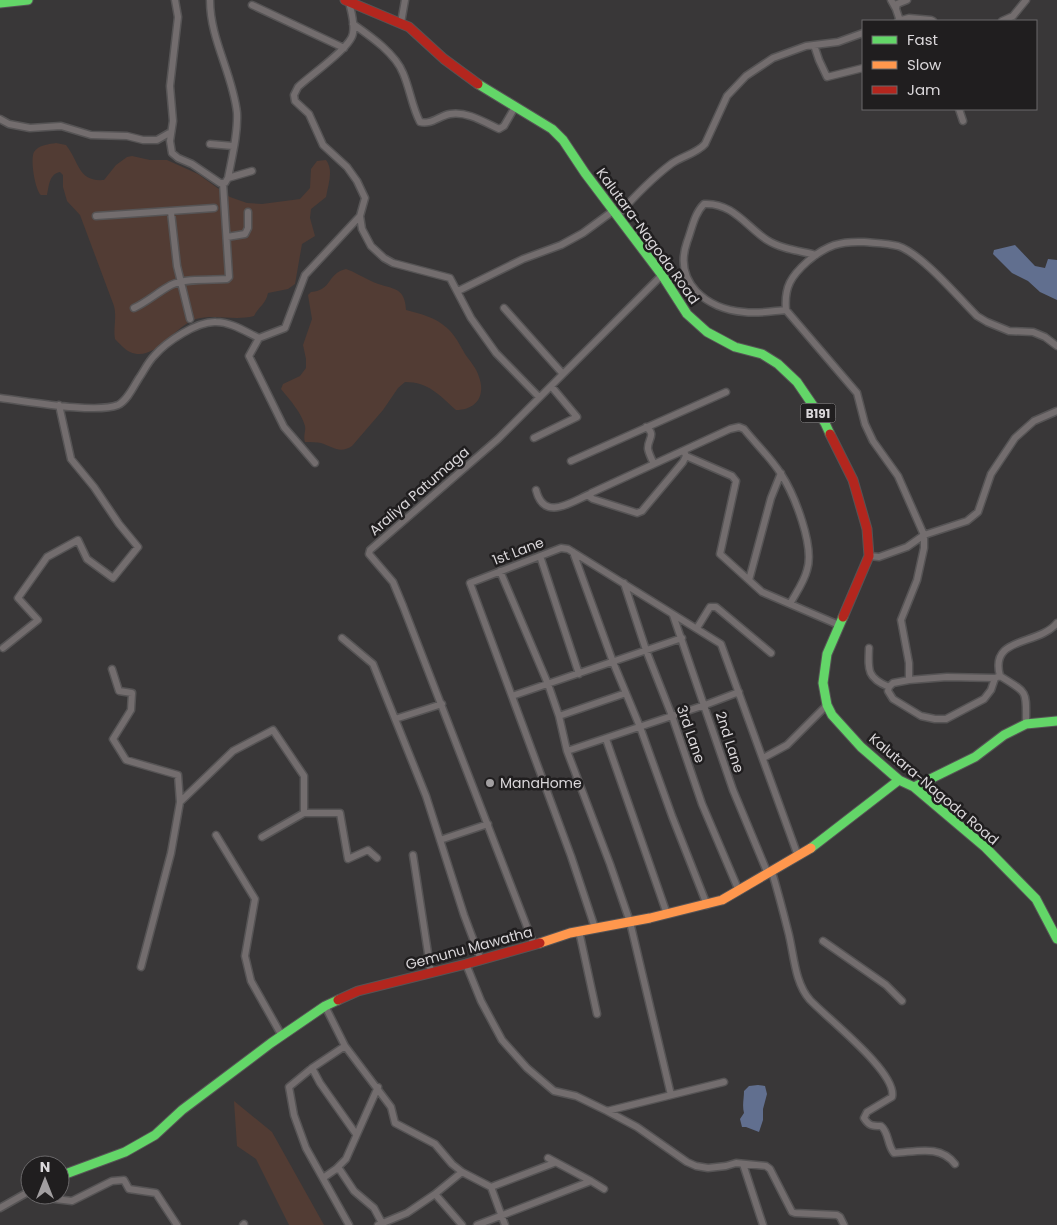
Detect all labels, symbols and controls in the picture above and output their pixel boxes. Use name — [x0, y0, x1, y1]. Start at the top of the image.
legend — [862, 20, 1037, 110]
text: Fast — [907, 29, 938, 50]
text: Slow — [907, 54, 942, 75]
text: Jam — [907, 79, 941, 100]
street label: Kalutara-Nagoda Road — [592, 164, 704, 308]
road number: B191 — [800, 403, 836, 422]
street label: Araliya Patumaga — [365, 442, 473, 540]
street label: 1st Lane — [489, 532, 547, 570]
street label: 3rd Lane — [672, 702, 710, 766]
street label: 2nd Lane — [711, 709, 749, 776]
street label: Kalutara-Nagoda Road — [865, 729, 1003, 849]
place label: ManaHome — [500, 773, 582, 793]
marker: ManaHome — [484, 777, 496, 789]
street label: Gemunu Mawatha — [403, 921, 535, 975]
north arrow — [20, 1155, 70, 1205]
text: N — [40, 1157, 50, 1177]

